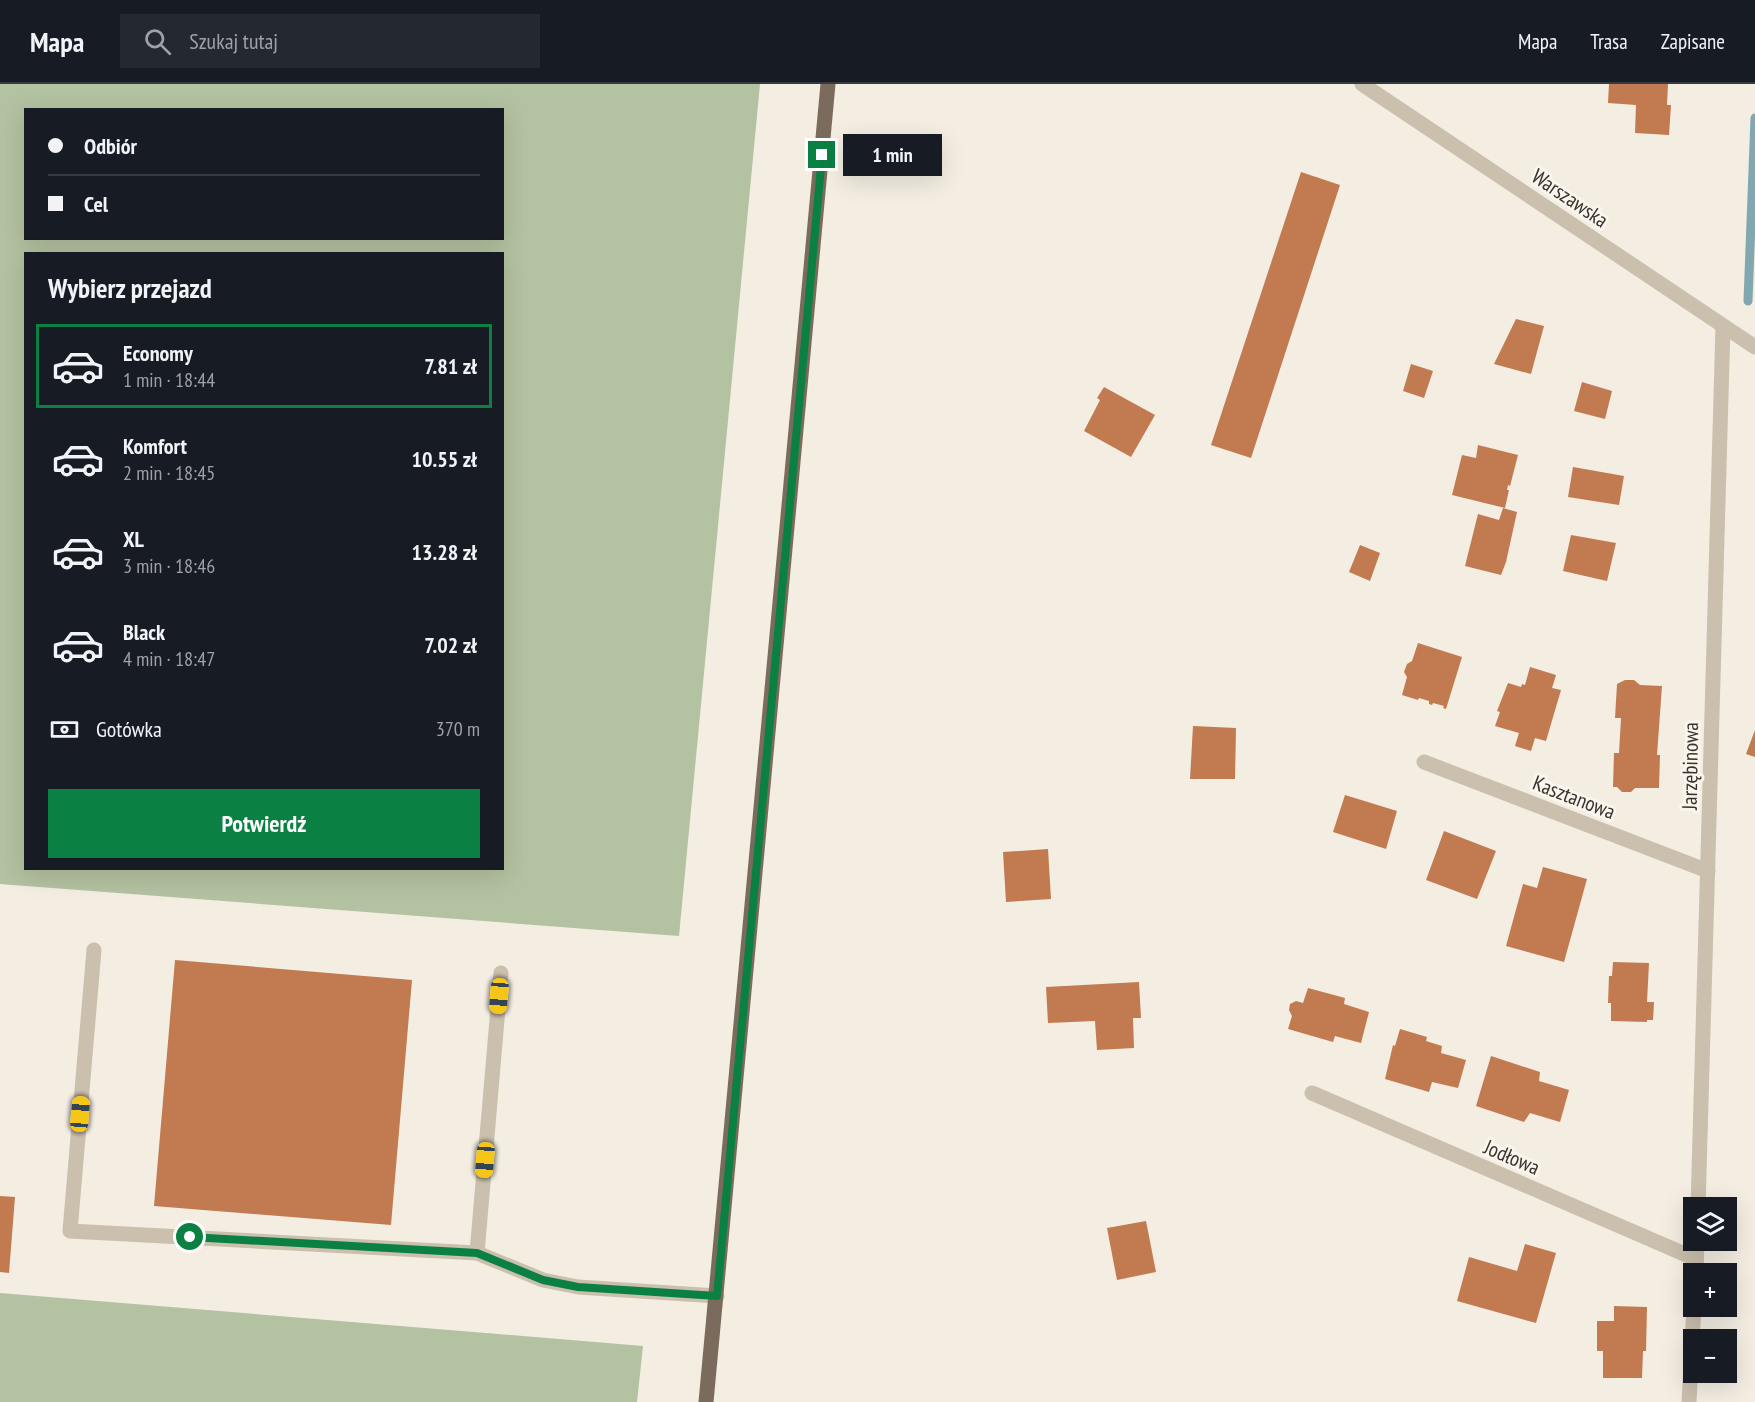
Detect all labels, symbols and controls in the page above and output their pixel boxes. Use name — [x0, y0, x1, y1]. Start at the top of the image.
search box — [120, 14, 540, 68]
text: Mapa — [30, 23, 84, 60]
icon: search — [141, 25, 174, 58]
text: Szukaj tutaj — [189, 27, 278, 55]
text: Mapa — [1518, 28, 1557, 55]
text: Trasa — [1590, 28, 1628, 55]
text: Zapisane — [1661, 28, 1725, 55]
text: Odbiór — [84, 132, 137, 160]
callout: 1 min — [843, 134, 942, 176]
route end — [808, 141, 835, 168]
text: 1 min — [872, 142, 913, 168]
street label: Warszawska — [1527, 163, 1613, 233]
text: Cel — [84, 190, 108, 218]
text: Wybierz przejazd — [48, 271, 212, 305]
icon: car — [51, 339, 105, 393]
text: Economy — [123, 339, 193, 367]
text: 7.81 zł — [424, 352, 477, 380]
text: 1 min · 18:44 — [123, 367, 215, 393]
icon: car — [51, 432, 105, 486]
text: Komfort — [123, 432, 187, 460]
text: 10.55 zł — [412, 445, 477, 473]
text: 2 min · 18:45 — [123, 460, 215, 486]
icon: car — [51, 525, 105, 579]
text: XL — [123, 525, 144, 553]
text: 13.28 zł — [412, 538, 477, 566]
text: 3 min · 18:46 — [123, 553, 215, 579]
icon: car — [51, 618, 105, 672]
text: Black — [123, 618, 165, 646]
text: 7.02 zł — [424, 631, 477, 659]
text: 4 min · 18:47 — [123, 646, 215, 672]
icon: cash — [48, 713, 81, 746]
text: Gotówka — [96, 715, 162, 743]
text: 370 m — [436, 716, 480, 742]
street label: Jarzębinowa — [1676, 722, 1704, 811]
street label: Kasztanowa — [1529, 769, 1619, 825]
button: Potwierdź — [48, 789, 480, 858]
car — [488, 977, 510, 1015]
car — [69, 1095, 91, 1133]
street label: Jodłowa — [1479, 1133, 1544, 1181]
car — [474, 1141, 496, 1179]
map controls — [1683, 1197, 1737, 1383]
button: layers — [1683, 1197, 1737, 1251]
route start — [176, 1223, 203, 1250]
button: + — [1683, 1263, 1737, 1317]
button: − — [1683, 1329, 1737, 1383]

